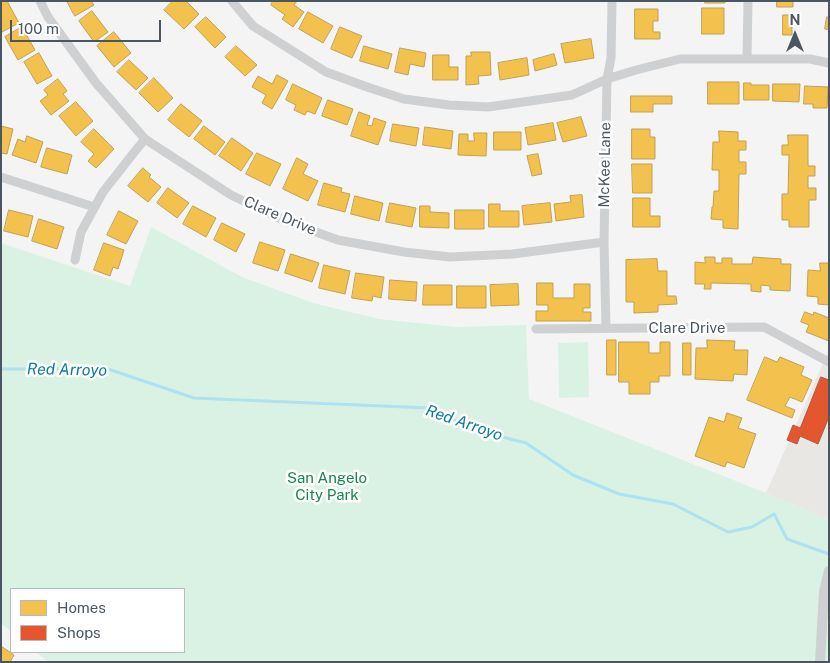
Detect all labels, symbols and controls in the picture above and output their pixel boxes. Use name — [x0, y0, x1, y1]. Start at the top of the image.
scale bar — [12, 10, 164, 42]
north arrow — [770, 10, 820, 60]
text: N — [790, 12, 800, 28]
text: 100 m — [18, 20, 59, 37]
street label: McKee Lane — [595, 122, 615, 208]
street label: Clare Drive — [241, 193, 319, 239]
street label: Clare Drive — [649, 319, 725, 337]
water label: Red Arroyo — [27, 360, 107, 380]
water label: Red Arroyo — [423, 401, 505, 445]
park label: San Angelo City Park — [287, 469, 367, 504]
legend — [10, 588, 185, 653]
text: Homes — [57, 599, 106, 616]
text: Shops — [57, 624, 101, 641]

